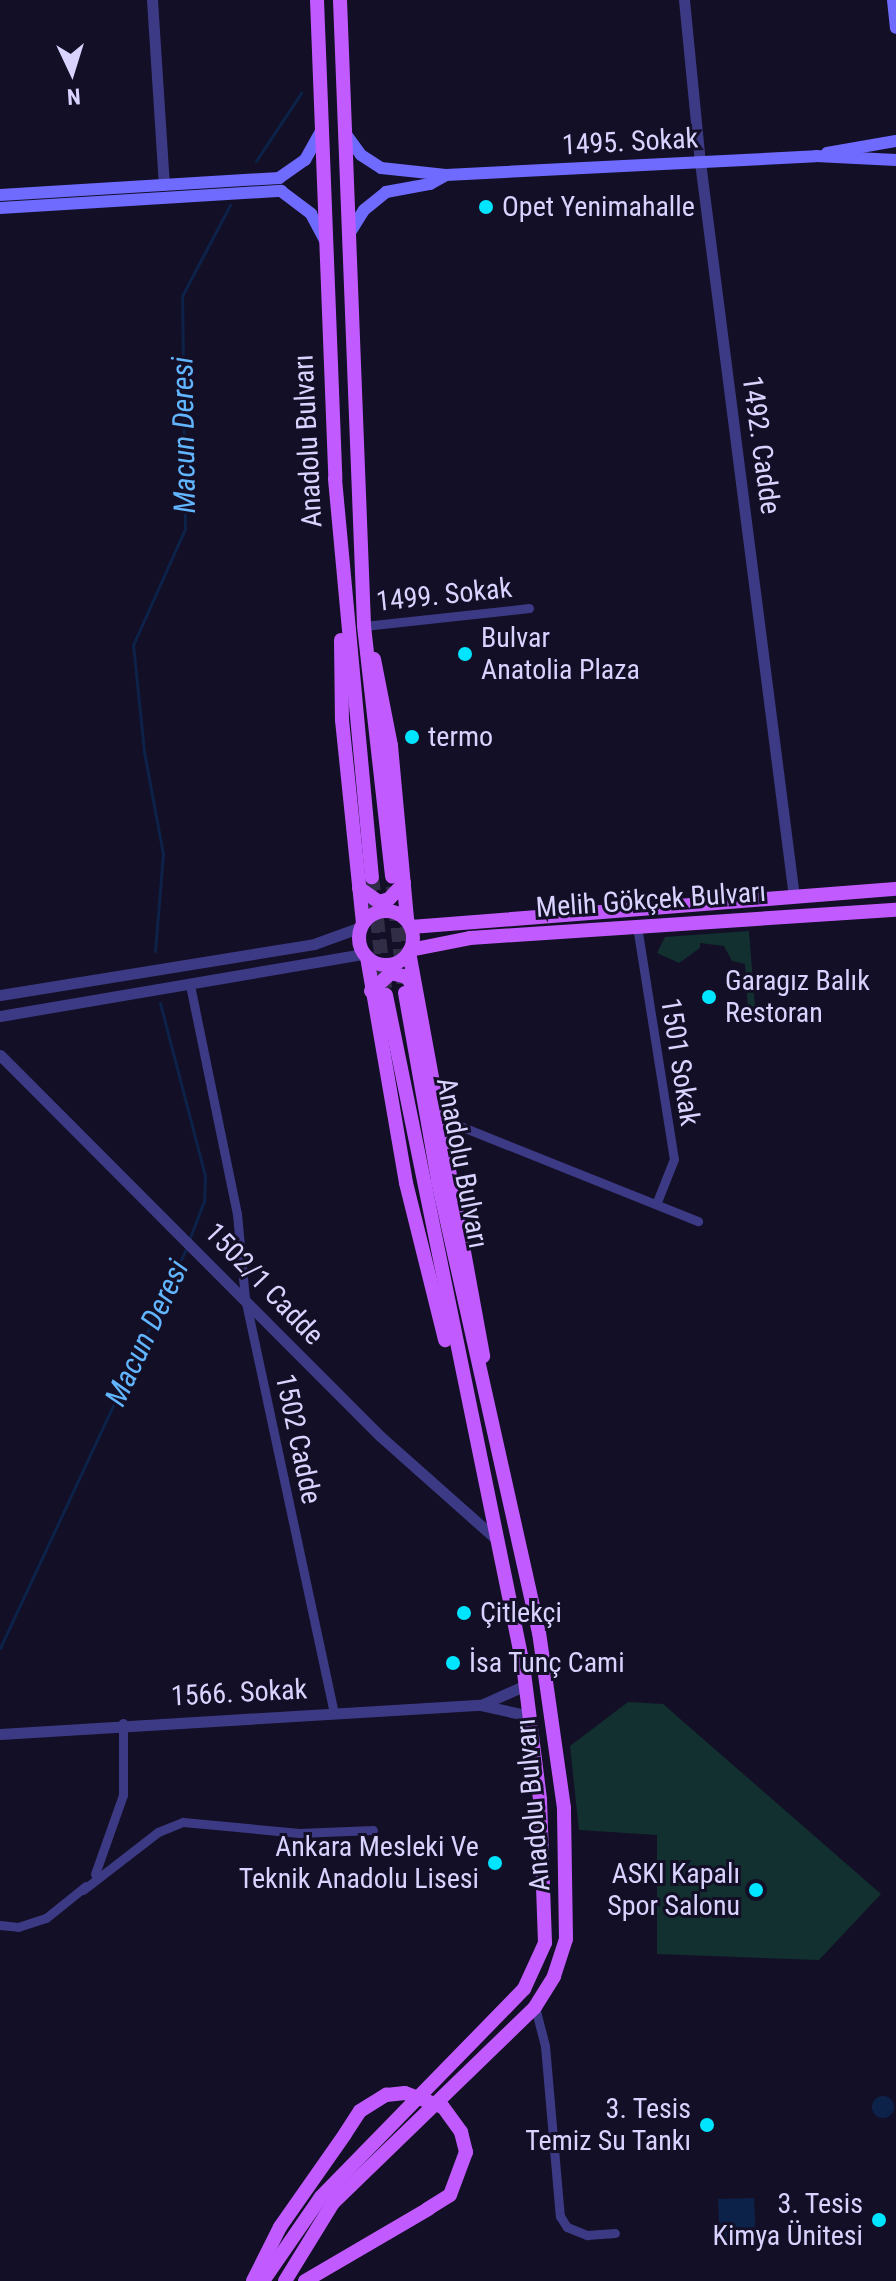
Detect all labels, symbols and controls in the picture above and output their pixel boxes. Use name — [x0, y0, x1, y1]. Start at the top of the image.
north arrow — [32, 32, 112, 112]
text: N — [66, 83, 81, 109]
street label: 1495. Sokak — [561, 122, 699, 162]
place label: Opet Yenimahalle — [502, 190, 695, 224]
marker: Opet Yenimahalle — [477, 198, 495, 216]
street label: Anadolu Bulvarı — [287, 354, 329, 528]
water label: Macun Deresi — [165, 356, 203, 514]
street label: 1492. Cadde — [735, 374, 787, 516]
street label: 1499. Sokak — [374, 571, 514, 619]
place label: Bulvar Anatolia Plaza — [481, 621, 640, 687]
marker: Bulvar Anatolia Plaza — [456, 645, 474, 663]
place label: termo — [428, 720, 493, 754]
marker: termo — [403, 728, 421, 746]
street label: Melih Gökçek Bulvarı — [535, 875, 767, 925]
place label: Garagız Balık Restoran — [725, 964, 870, 1030]
marker: Garagız Balık Restoran — [700, 988, 718, 1006]
street label: 1501 Sokak — [653, 996, 707, 1128]
street label: Anadolu Bulvarı — [429, 1075, 495, 1251]
street label: 1502/1 Cadde — [198, 1216, 330, 1352]
water label: Macun Deresi — [98, 1254, 196, 1412]
street label: 1502 Cadde — [268, 1371, 328, 1507]
place label: Çitlekçi — [480, 1596, 562, 1630]
marker: Çitlekçi — [455, 1604, 473, 1622]
place label: İsa Tunç Cami — [469, 1646, 625, 1680]
marker: İsa Tunç Cami — [444, 1654, 462, 1672]
street label: 1566. Sokak — [170, 1673, 308, 1713]
street label: Anadolu Bulvarı — [509, 1717, 557, 1893]
place label: Ankara Mesleki Ve Teknik Anadolu Lisesi — [239, 1830, 479, 1896]
marker: Ankara Mesleki Ve Teknik Anadolu Lisesi — [486, 1854, 504, 1872]
place label: ASKI Kapalı Spor Salonu — [607, 1857, 740, 1923]
marker: ASKI Kapalı Spor Salonu — [747, 1881, 765, 1899]
place label: 3. Tesis Temiz Su Tankı — [525, 2092, 691, 2158]
marker: 3. Tesis Temiz Su Tankı — [698, 2116, 716, 2134]
place label: 3. Tesis Kimya Ünitesi — [713, 2187, 863, 2253]
marker: 3. Tesis Kimya Ünitesi — [870, 2211, 888, 2229]

